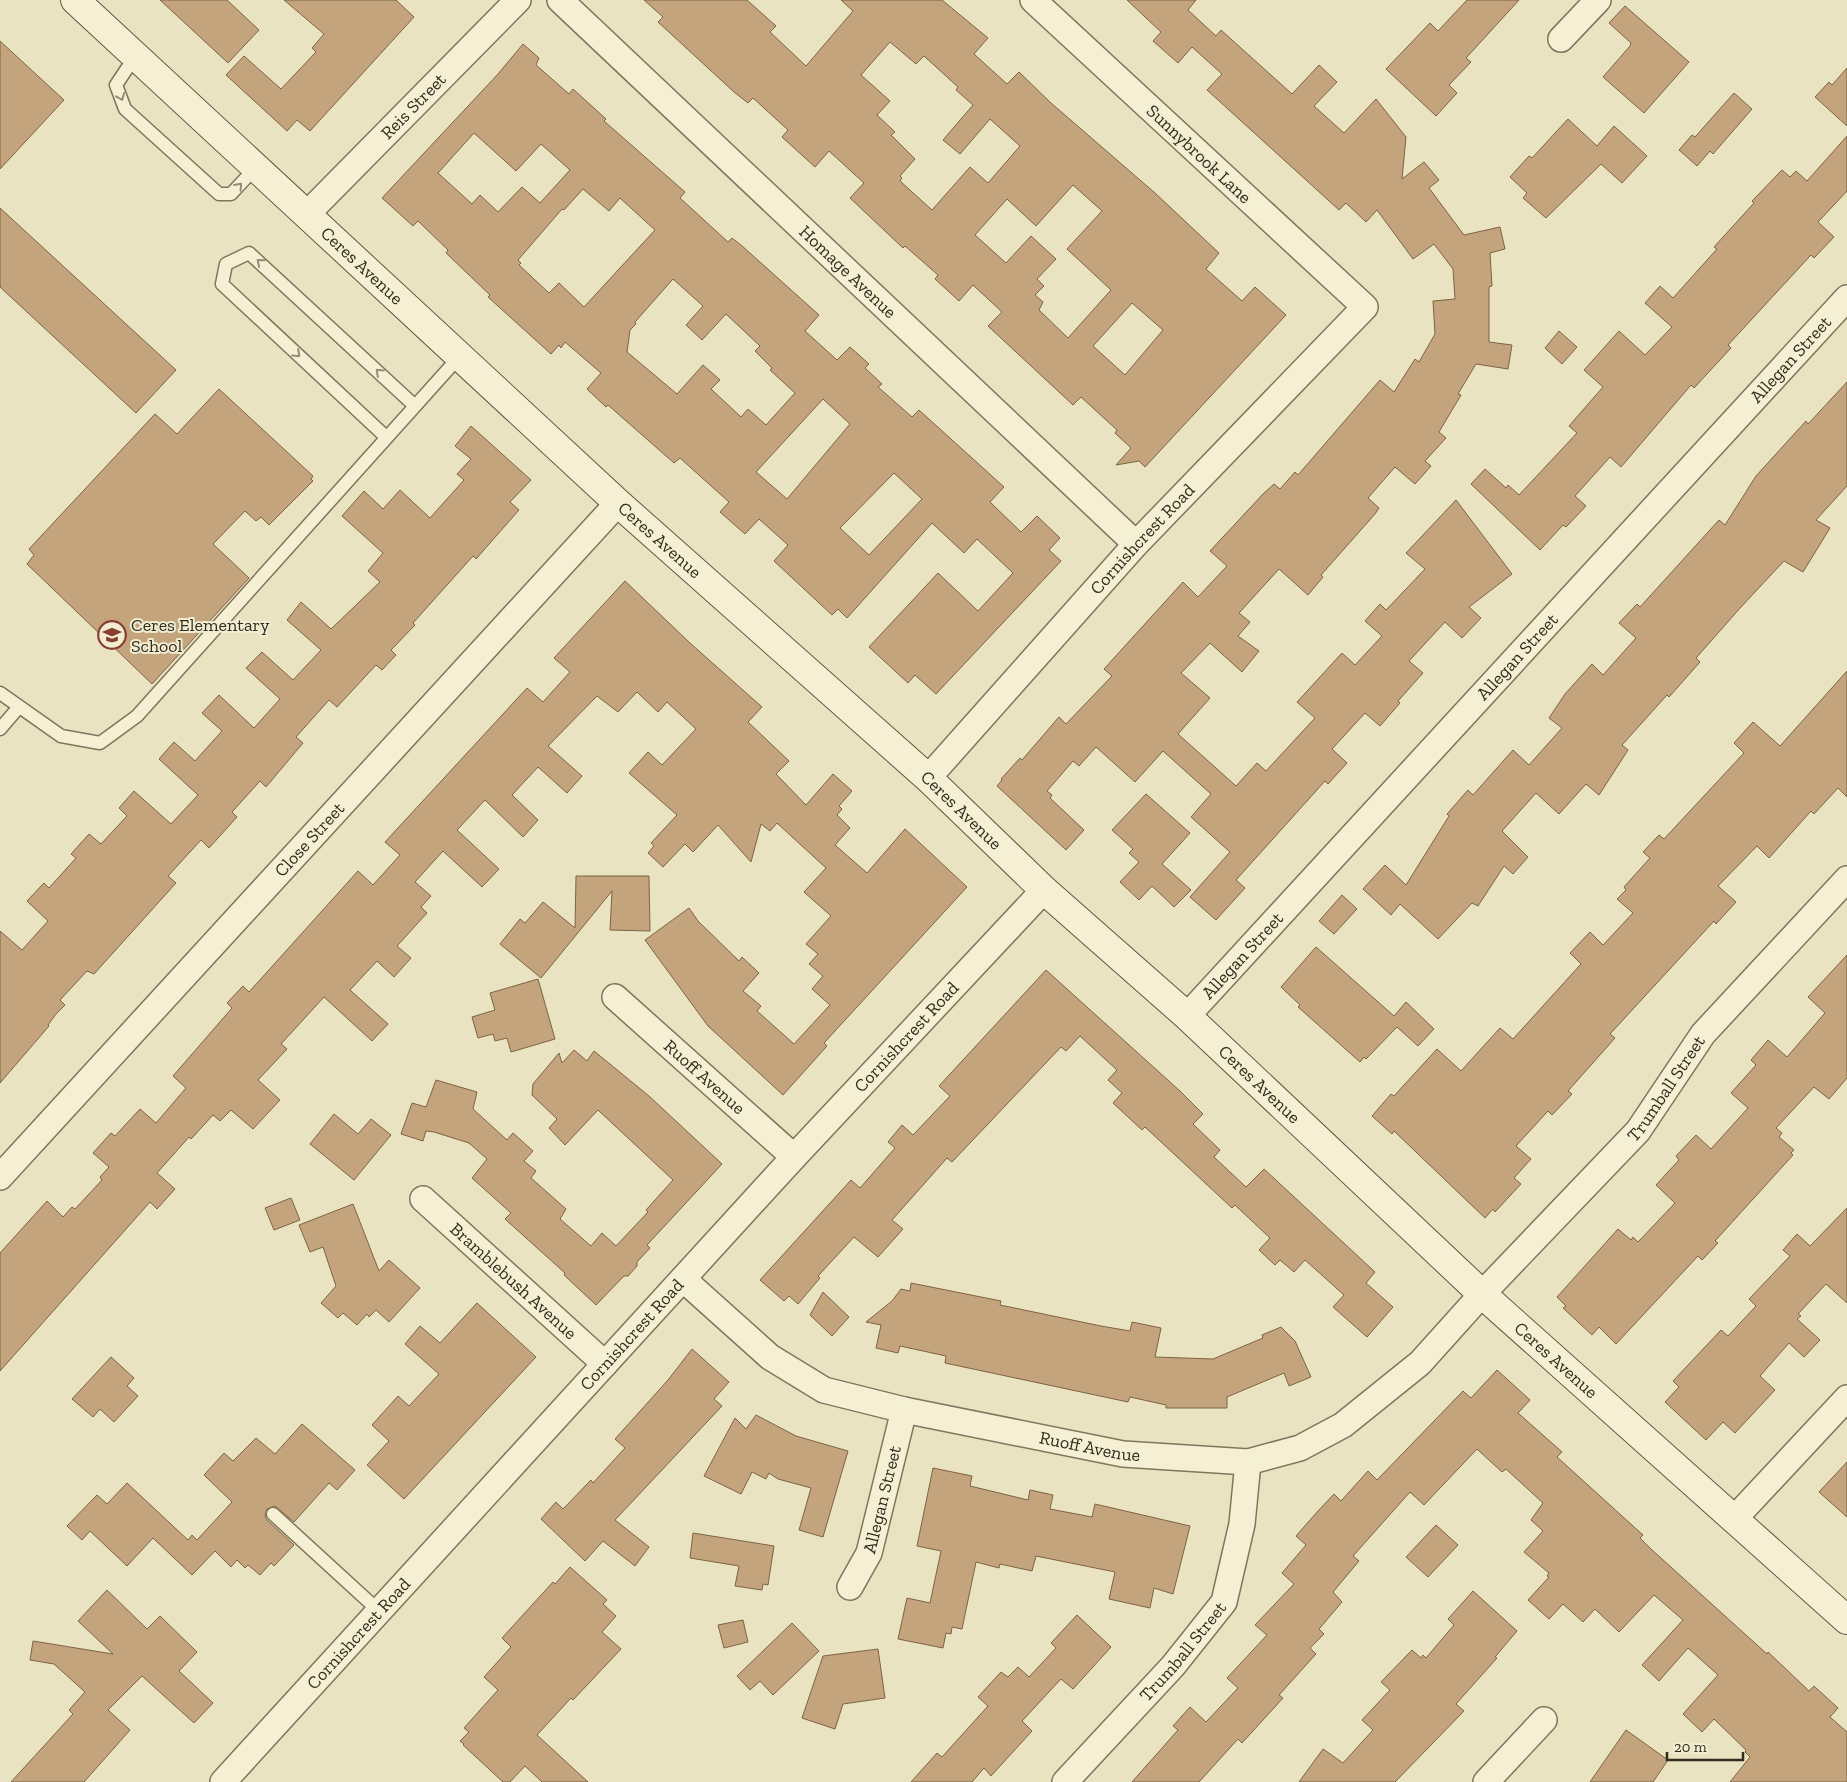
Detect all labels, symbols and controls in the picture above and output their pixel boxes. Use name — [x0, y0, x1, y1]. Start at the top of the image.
street label: Reis Street — [376, 68, 451, 144]
one-way arrow — [114, 92, 125, 101]
street label: Sunnybrook Lane — [1142, 100, 1256, 208]
one-way arrow — [233, 183, 242, 192]
street label: Homage Avenue — [795, 221, 901, 323]
street label: Ceres Avenue — [316, 222, 408, 309]
one-way arrow — [257, 260, 266, 268]
street label: Allegan Street — [1745, 311, 1836, 407]
one-way arrow — [291, 348, 300, 357]
one-way arrow — [376, 369, 385, 378]
street label: Cornishcrest Road — [1085, 479, 1199, 599]
street label: Ceres Avenue — [613, 497, 706, 583]
street label: Allegan Street — [1472, 608, 1563, 705]
place label: Ceres Elementary School — [131, 614, 270, 657]
school or university icon: Ceres Elementary School — [97, 620, 127, 650]
street label: Ceres Avenue — [916, 766, 1007, 855]
street label: Close Street — [270, 797, 349, 881]
street label: Allegan Street — [1197, 907, 1288, 1004]
street label: Cornishcrest Road — [849, 977, 964, 1097]
street label: Trumball Street — [1623, 1031, 1710, 1146]
street label: Ruoff Avenue — [659, 1035, 750, 1119]
street label: Ceres Avenue — [1214, 1040, 1305, 1128]
street label: Bramblebush Avenue — [445, 1218, 581, 1344]
street label: Cornishcrest Road — [575, 1274, 688, 1395]
street label: Ceres Avenue — [1510, 1317, 1602, 1403]
street label: Ruoff Avenue — [1037, 1426, 1141, 1466]
street label: Allegan Street — [858, 1443, 906, 1556]
street label: Cornishcrest Road — [302, 1573, 415, 1694]
street label: Trumball Street — [1135, 1597, 1231, 1706]
scale bar — [1667, 1730, 1743, 1762]
text: 20 m — [1674, 1738, 1707, 1756]

